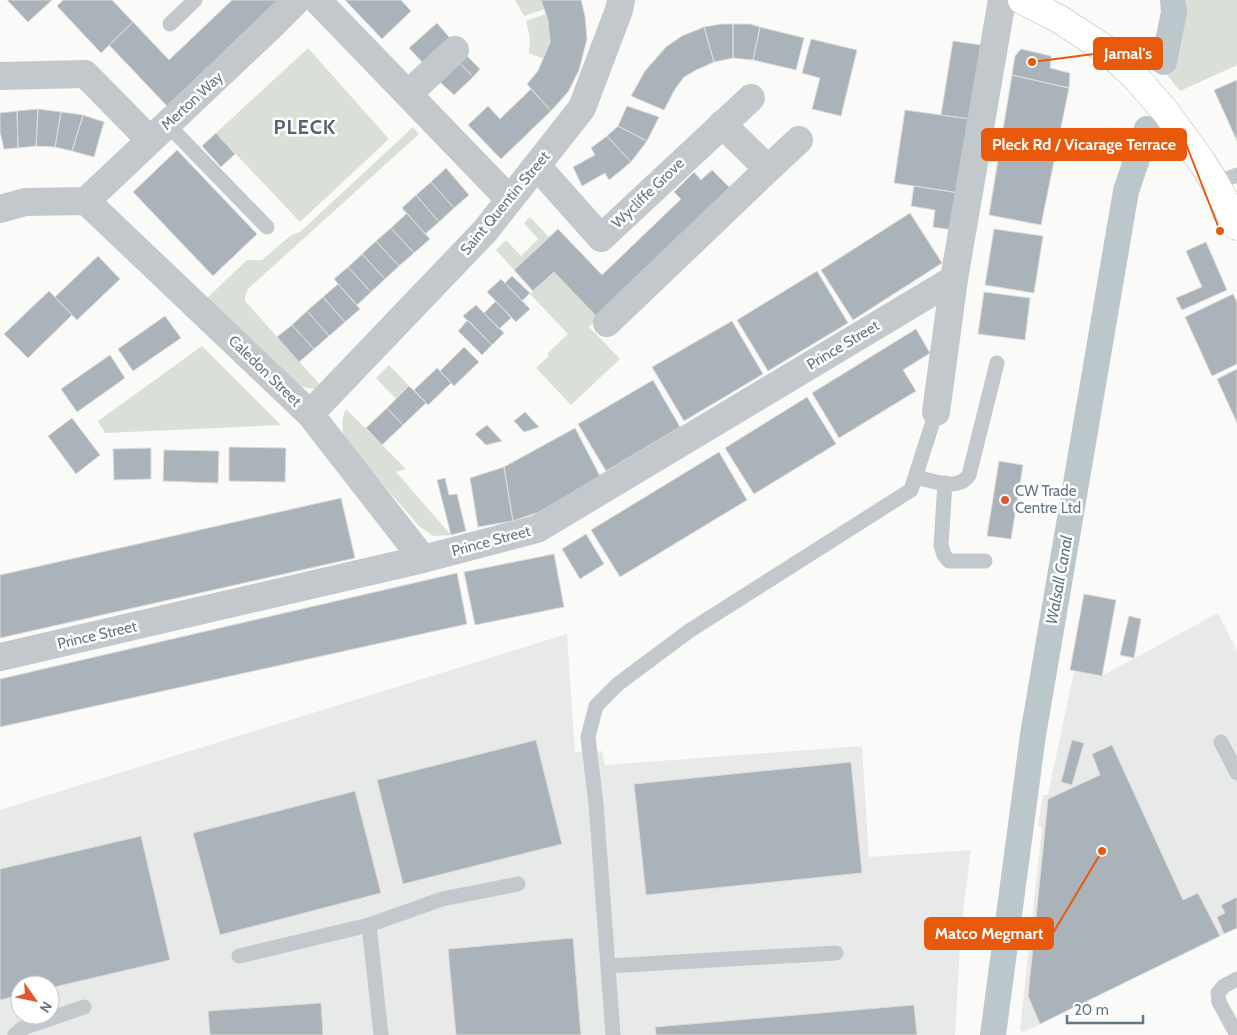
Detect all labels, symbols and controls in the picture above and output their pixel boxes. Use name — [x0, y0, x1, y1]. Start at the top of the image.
callout: Jamal's — [1094, 38, 1162, 69]
text: Jamal's — [1103, 44, 1152, 63]
street label: Merton Way — [158, 68, 227, 134]
district label: PLECK — [274, 115, 336, 139]
callout: Pleck Rd / Vicarage Terrace — [982, 129, 1186, 160]
text: Pleck Rd / Vicarage Terrace — [992, 135, 1176, 154]
street label: Saint Quentin Street — [456, 148, 554, 258]
street label: Wycliffe Grove — [608, 154, 688, 232]
street label: Prince Street — [804, 316, 882, 374]
street label: Caledon Street — [225, 332, 305, 410]
place label: CW Trade Centre Ltd — [1015, 482, 1081, 517]
marker: CW Trade Centre Ltd — [999, 494, 1011, 506]
street label: Prince Street — [450, 522, 532, 560]
water label: Walsall Canal — [1042, 534, 1076, 626]
street label: Prince Street — [55, 617, 139, 653]
callout: Matco Megmart — [925, 918, 1053, 949]
text: Matco Megmart — [935, 924, 1044, 943]
north arrow — [10, 975, 60, 1025]
scale bar — [1067, 992, 1143, 1024]
text: N — [36, 998, 56, 1016]
text: 20 m — [1074, 1001, 1109, 1019]

